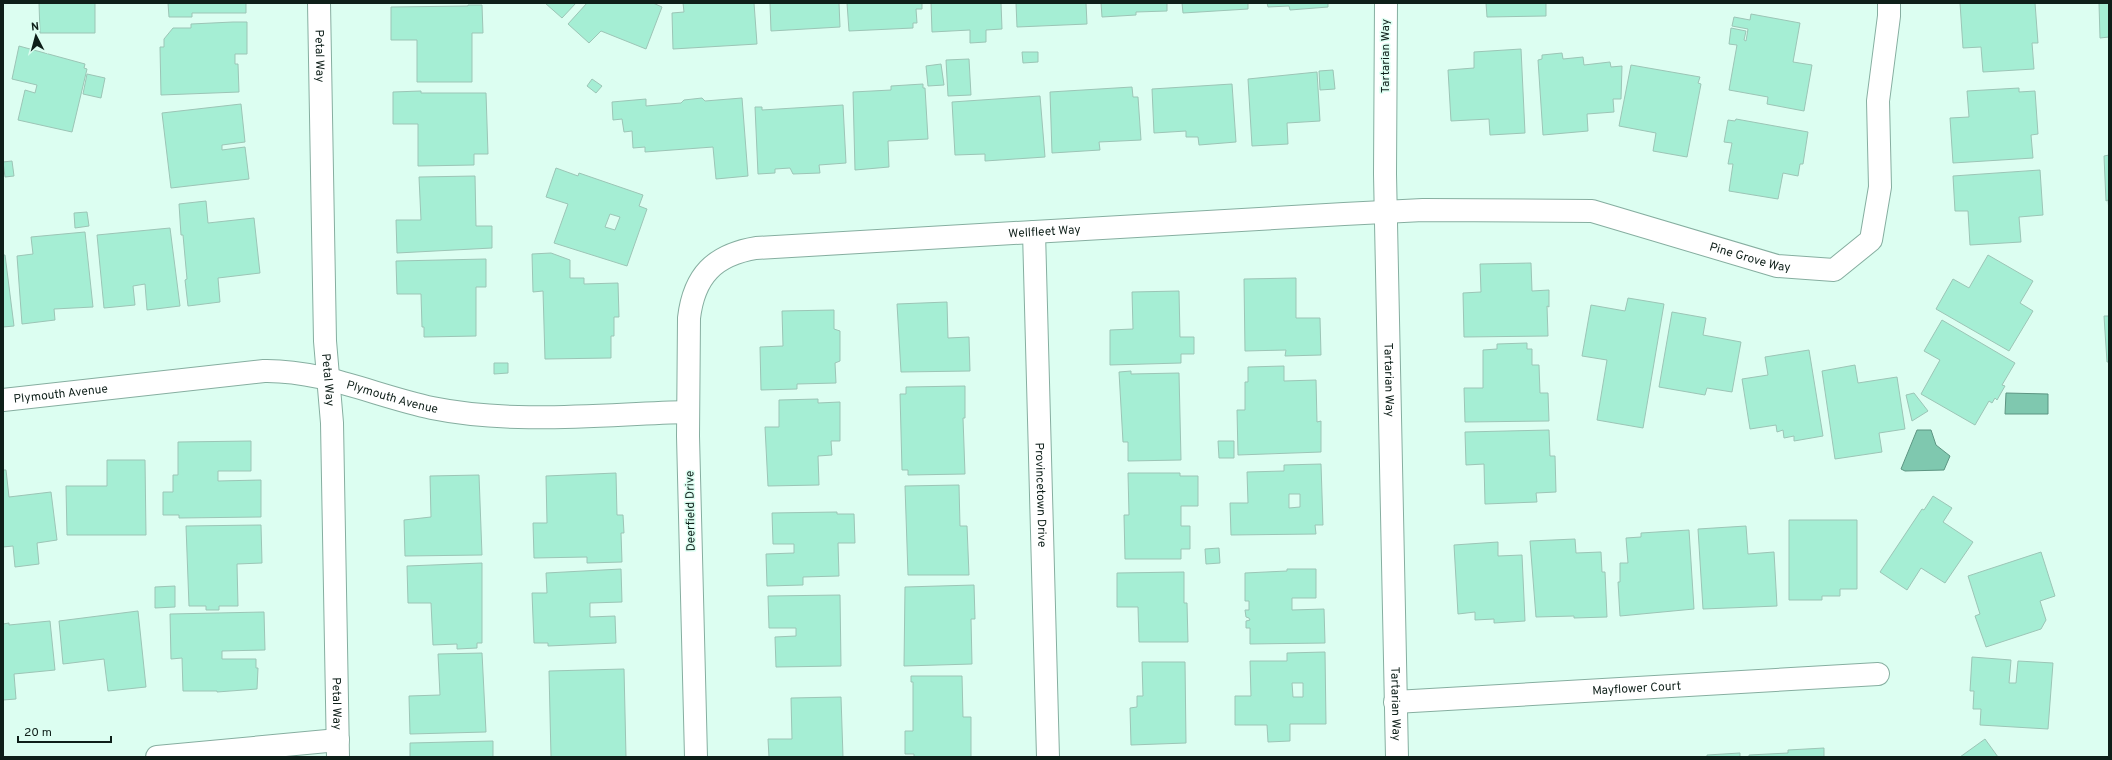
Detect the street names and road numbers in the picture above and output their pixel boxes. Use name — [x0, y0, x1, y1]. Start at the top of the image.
street label: Tartarian Way — [1378, 19, 1394, 93]
street label: Petal Way — [310, 29, 327, 83]
street label: Wellfleet Way — [1008, 222, 1081, 242]
street label: Pine Grove Way — [1707, 239, 1791, 276]
street label: Tartarian Way — [1379, 343, 1397, 417]
street label: Petal Way — [317, 353, 338, 407]
street label: Plymouth Avenue — [344, 377, 439, 418]
street label: Plymouth Avenue — [13, 381, 109, 408]
street label: Provincetown Drive — [1031, 442, 1049, 548]
street label: Deerfield Drive — [682, 470, 700, 551]
street label: Tartarian Way — [1386, 667, 1404, 741]
street label: Petal Way — [328, 677, 345, 730]
street label: Mayflower Court — [1592, 678, 1682, 700]

